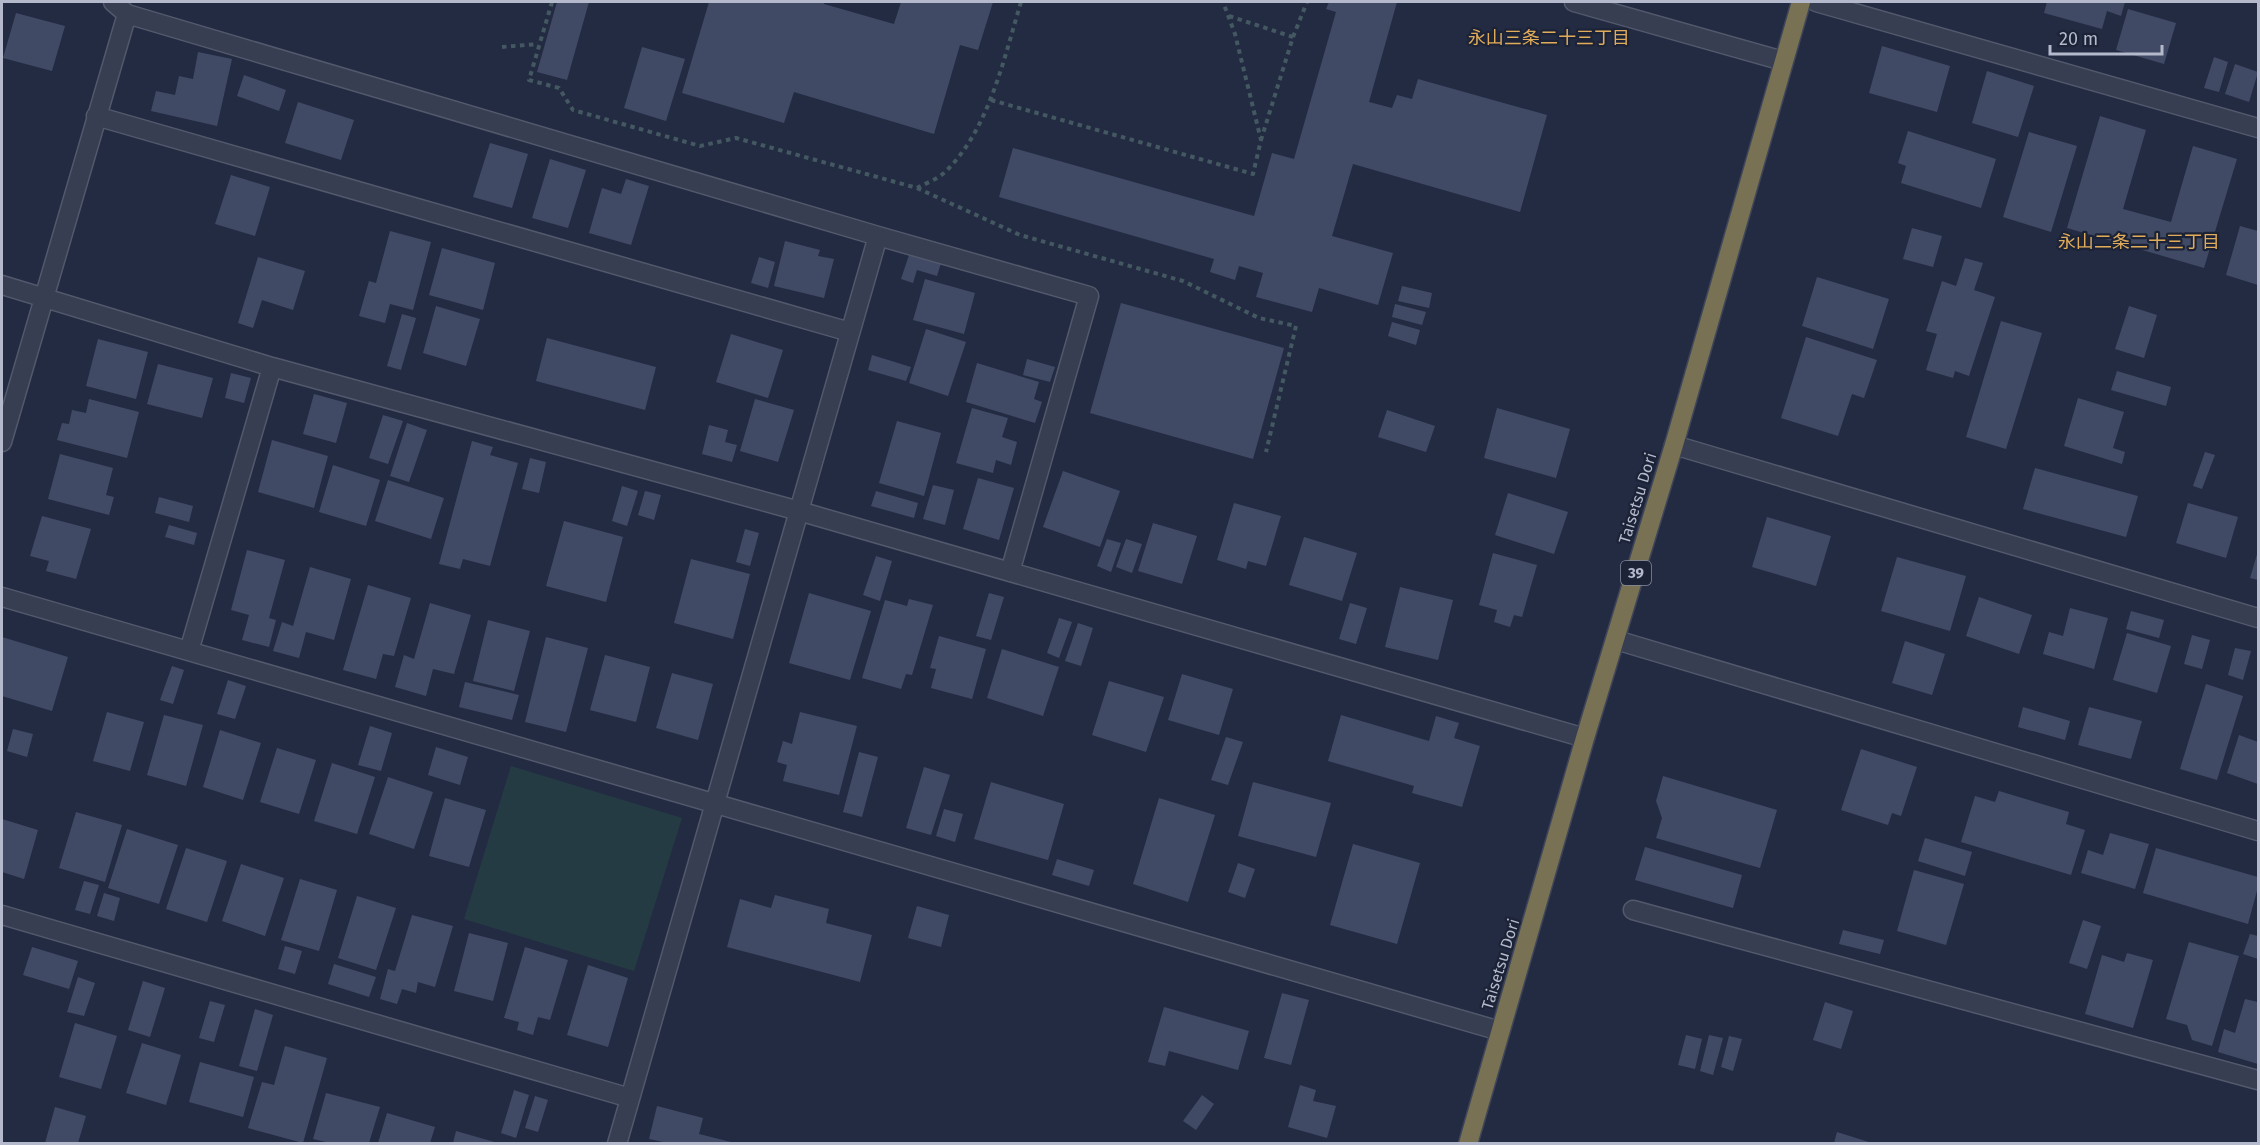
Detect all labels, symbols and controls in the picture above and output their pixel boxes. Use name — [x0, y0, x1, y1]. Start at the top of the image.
scale bar — [2050, 18, 2162, 56]
district label: 永山三条二十三丁目 — [1468, 27, 1630, 49]
text: 20 m — [2059, 28, 2098, 50]
district label: 永山二条二十三丁目 — [2058, 231, 2220, 253]
street label: Taisetsu Dori — [1615, 450, 1660, 546]
road number: 39 — [1621, 561, 1651, 585]
street label: Taisetsu Dori — [1478, 916, 1523, 1012]

